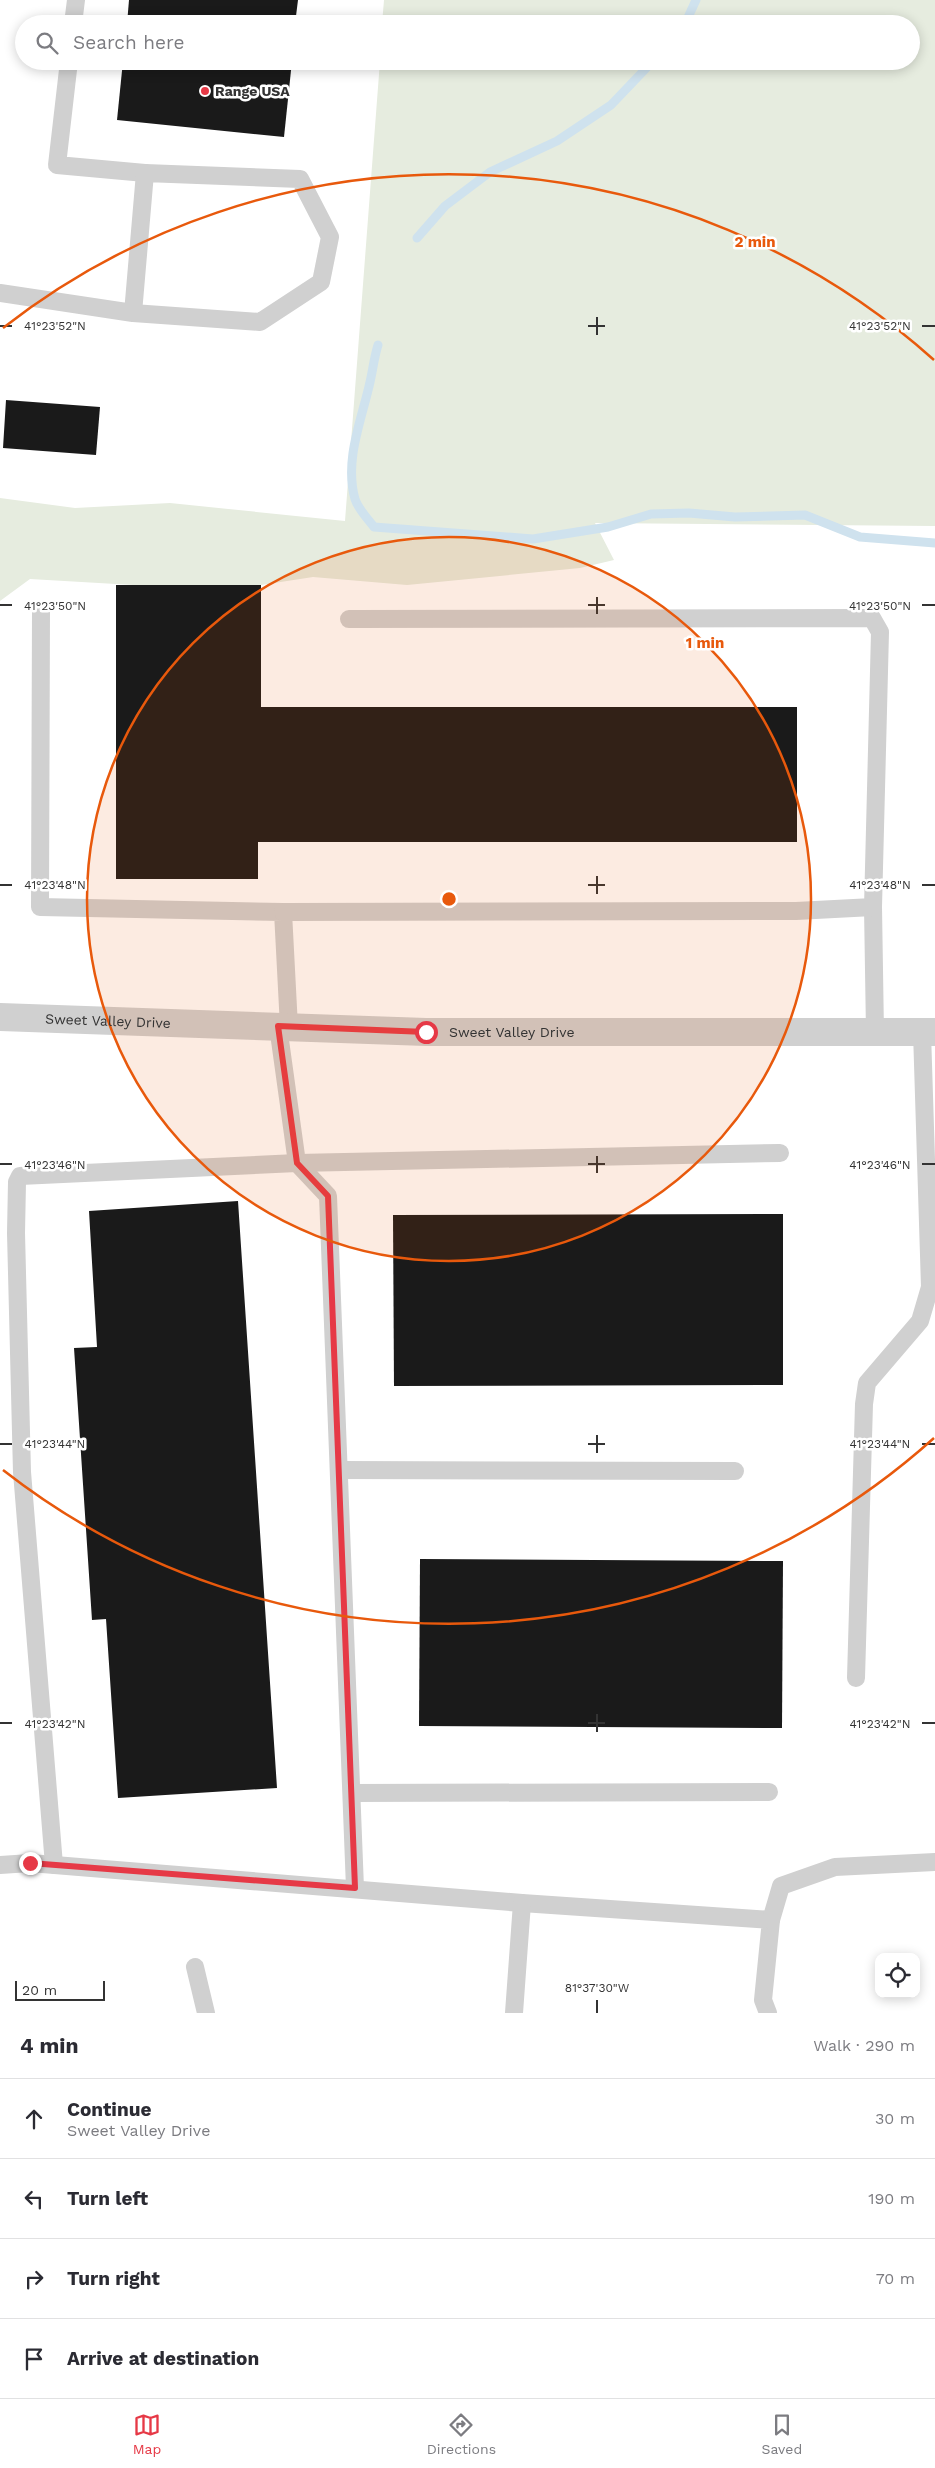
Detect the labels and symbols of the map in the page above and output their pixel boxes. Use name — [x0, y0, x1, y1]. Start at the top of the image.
place label: Range USA — [215, 83, 290, 99]
marker: Range USA — [199, 85, 211, 97]
text: 2 min — [734, 233, 776, 251]
text: 41°23'52"N — [24, 319, 86, 333]
text: 41°23'52"N — [849, 319, 911, 333]
text: 41°23'50"N — [24, 599, 86, 613]
text: 41°23'50"N — [849, 599, 911, 613]
text: 1 min — [686, 634, 724, 652]
text: 41°23'48"N — [24, 878, 86, 892]
text: 41°23'48"N — [849, 878, 911, 892]
centre of rings — [440, 890, 458, 908]
street label: Sweet Valley Drive — [45, 1011, 171, 1031]
route start — [415, 1021, 438, 1044]
street label: Sweet Valley Drive — [449, 1024, 575, 1040]
text: 41°23'46"N — [24, 1158, 86, 1172]
text: 41°23'46"N — [849, 1158, 911, 1172]
text: 41°23'44"N — [25, 1437, 85, 1451]
text: 41°23'44"N — [850, 1437, 910, 1451]
text: 41°23'42"N — [24, 1717, 86, 1731]
text: 41°23'42"N — [849, 1717, 911, 1731]
route end — [19, 1852, 42, 1875]
scale bar — [15, 1978, 105, 2001]
text: 81°37'30"W — [565, 1981, 630, 1995]

